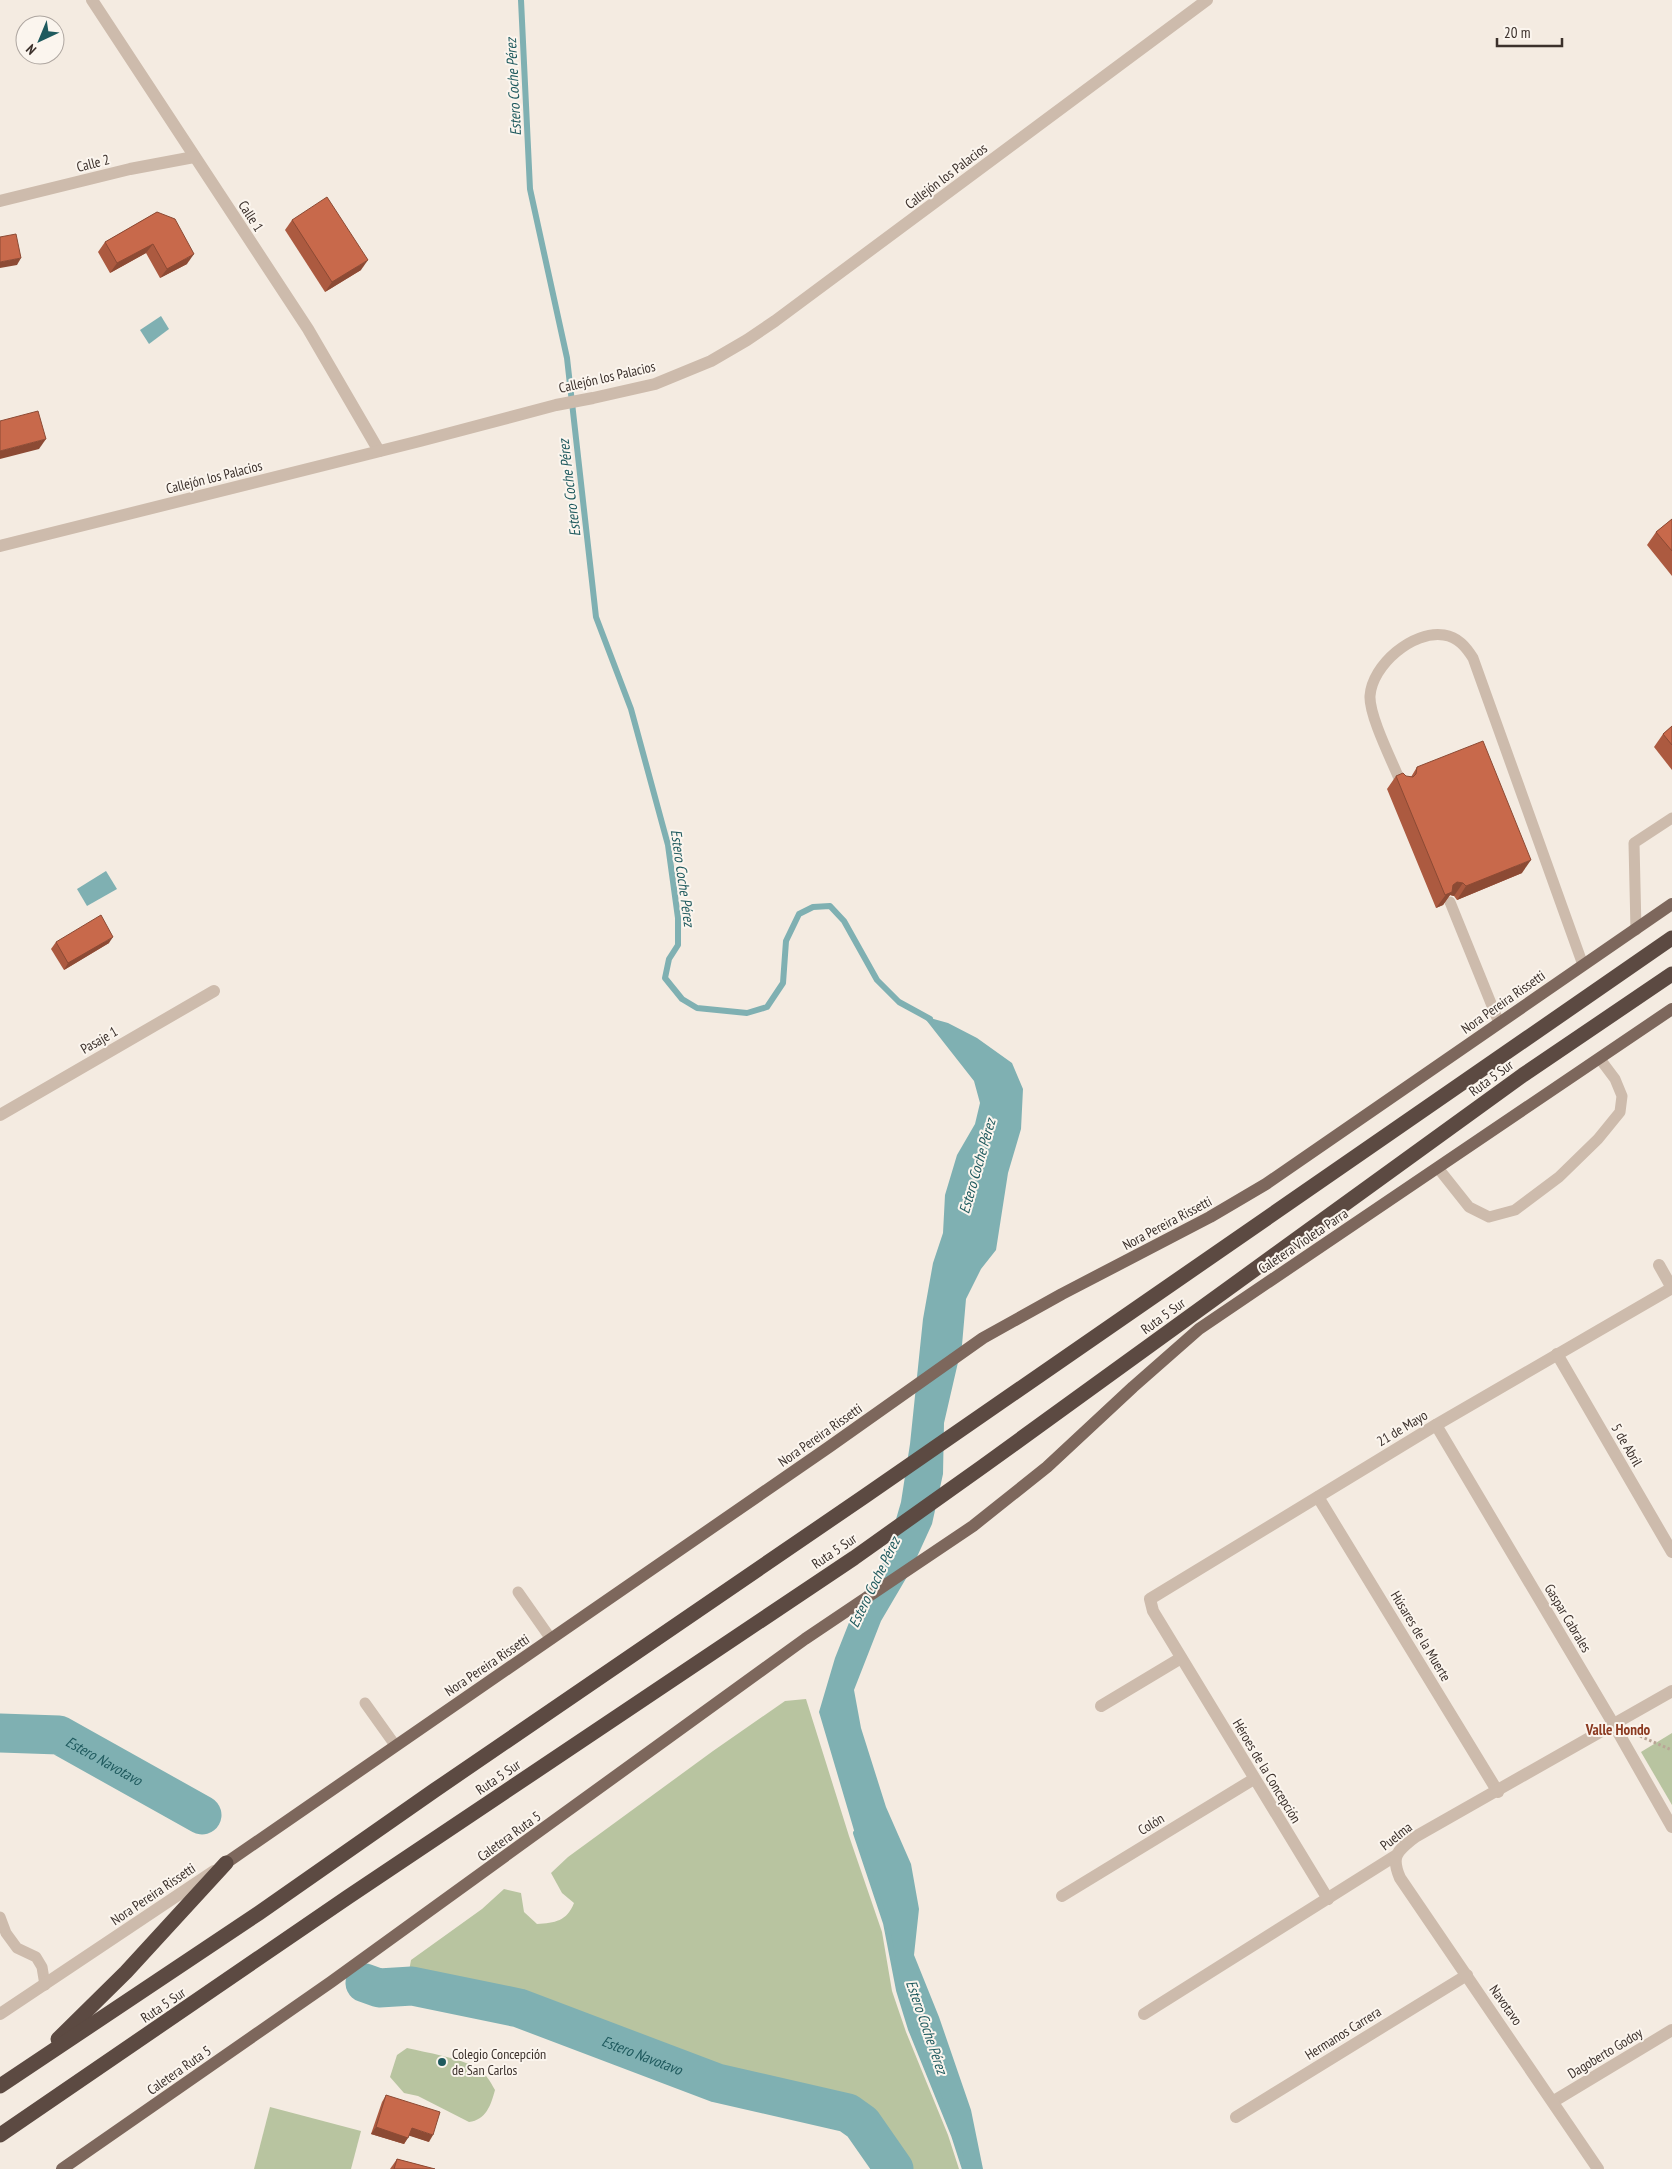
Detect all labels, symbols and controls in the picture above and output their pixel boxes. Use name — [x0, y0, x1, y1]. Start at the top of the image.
north arrow — [15, 15, 65, 65]
scale bar — [1497, 15, 1562, 47]
text: 20 m — [1504, 23, 1530, 42]
water label: Estero Coche Pérez — [501, 36, 525, 136]
text: N — [22, 40, 40, 58]
street label: Callejón los Palacios — [901, 139, 991, 213]
street label: Calle 2 — [75, 150, 111, 176]
street label: Calle 1 — [234, 197, 268, 235]
street label: Callejón los Palacios — [557, 357, 657, 397]
water label: Estero Coche Pérez — [553, 437, 584, 538]
street label: Callejón los Palacios — [164, 456, 264, 498]
water label: Estero Coche Pérez — [667, 828, 699, 929]
street label: Nora Pereira Rissetti — [1458, 966, 1548, 1038]
street label: Pasaje 1 — [77, 1022, 121, 1058]
street label: Ruta 5 Sur — [1465, 1056, 1517, 1100]
water label: Estero Coche Pérez — [954, 1115, 1000, 1216]
street label: Nora Pereira Rissetti — [1119, 1192, 1215, 1254]
street label: Caletera Violeta Parra — [1255, 1204, 1351, 1278]
street label: Ruta 5 Sur — [1137, 1294, 1189, 1338]
street label: Nora Pereira Rissetti — [775, 1399, 865, 1471]
street label: 21 de Mayo — [1373, 1406, 1431, 1450]
street label: 5 de Abril — [1608, 1420, 1647, 1470]
street label: Ruta 5 Sur — [808, 1529, 860, 1573]
water label: Estero Coche Pérez — [844, 1532, 905, 1630]
street label: Gaspar Cabrales — [1540, 1580, 1596, 1656]
street label: Húsares de la Muerte — [1387, 1588, 1455, 1685]
street label: Nora Pereira Rissetti — [441, 1630, 533, 1700]
street label: Héroes de la Concepción — [1229, 1716, 1305, 1826]
district label: Valle Hondo — [1585, 1720, 1651, 1739]
water label: Estero Navotavo — [63, 1731, 147, 1790]
street label: Ruta 5 Sur — [472, 1755, 524, 1799]
street label: Caletera Ruta 5 — [474, 1807, 544, 1865]
street label: Colón — [1135, 1809, 1167, 1839]
street label: Puelma — [1376, 1818, 1416, 1854]
street label: Nora Pereira Rissetti — [107, 1859, 199, 1929]
water label: Estero Coche Pérez — [902, 1978, 952, 2078]
street label: Navotavo — [1486, 1981, 1526, 2029]
street label: Ruta 5 Sur — [137, 1983, 189, 2027]
street label: Hermanos Carrera — [1302, 2002, 1384, 2064]
street label: Dagoberto Godoy — [1564, 2023, 1646, 2082]
water label: Estero Navotavo — [599, 2031, 687, 2079]
street label: Caletera Ruta 5 — [143, 2041, 215, 2099]
place label: Colegio Concepción de San Carlos — [452, 2045, 546, 2079]
marker: Colegio Concepción de San Carlos — [436, 2056, 448, 2068]

